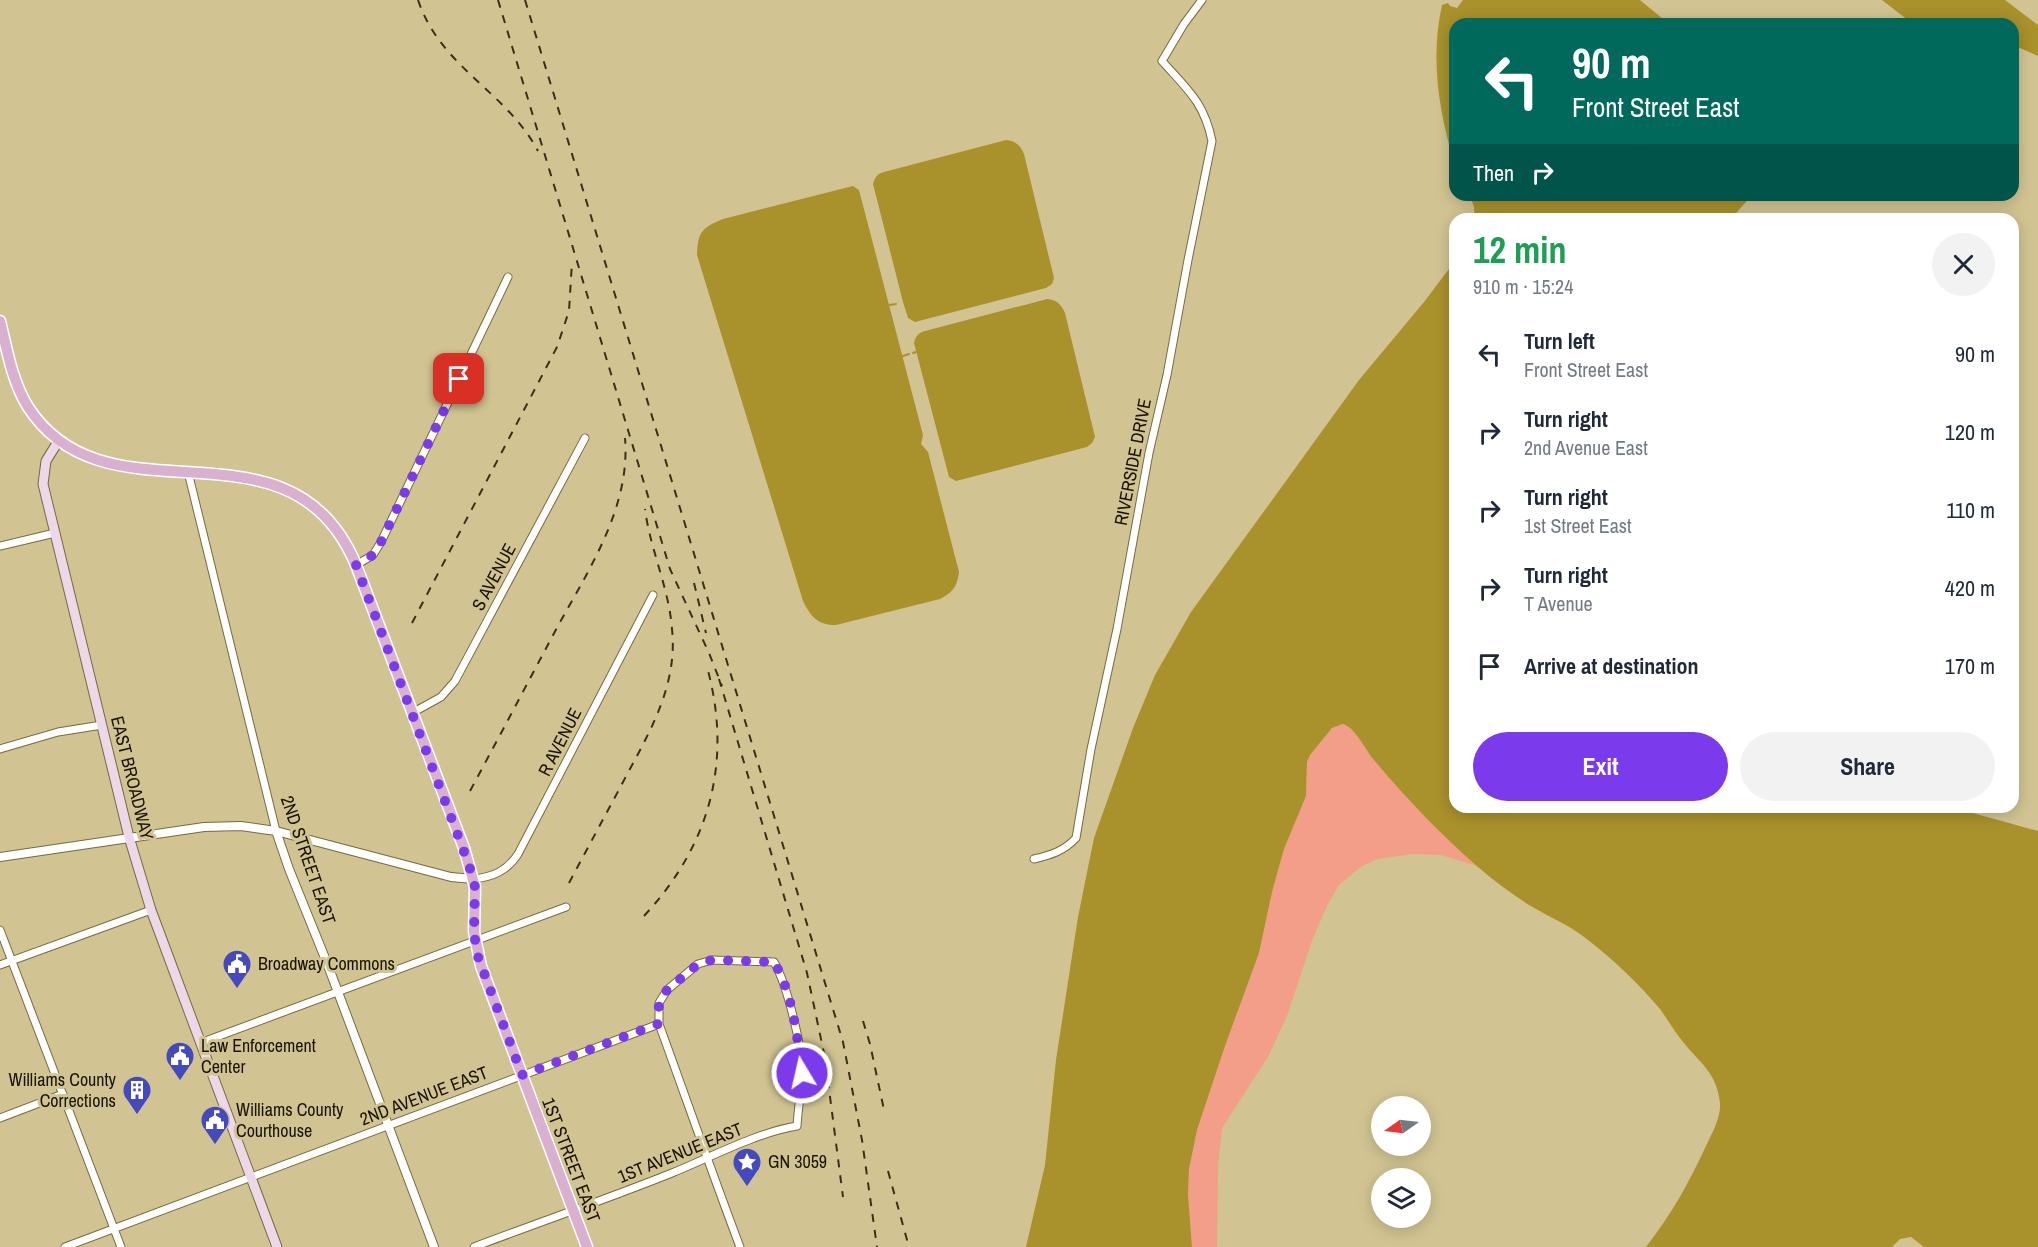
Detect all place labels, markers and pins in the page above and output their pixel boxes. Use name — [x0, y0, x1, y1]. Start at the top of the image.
pin — [433, 353, 484, 404]
public building icon: Broadway Commons — [221, 948, 253, 990]
place label: Broadway Commons — [258, 951, 395, 976]
place label: Law Enforcement Center — [201, 1033, 316, 1079]
public building icon: Law Enforcement Center — [164, 1040, 196, 1082]
place label: Williams County Corrections — [9, 1067, 117, 1113]
building icon: Williams County Corrections — [121, 1074, 153, 1116]
place label: Williams County Courthouse — [236, 1097, 344, 1143]
public building icon: Williams County Courthouse — [199, 1104, 231, 1146]
place icon: GN 3059 — [731, 1146, 763, 1188]
place label: GN 3059 — [768, 1149, 827, 1174]

